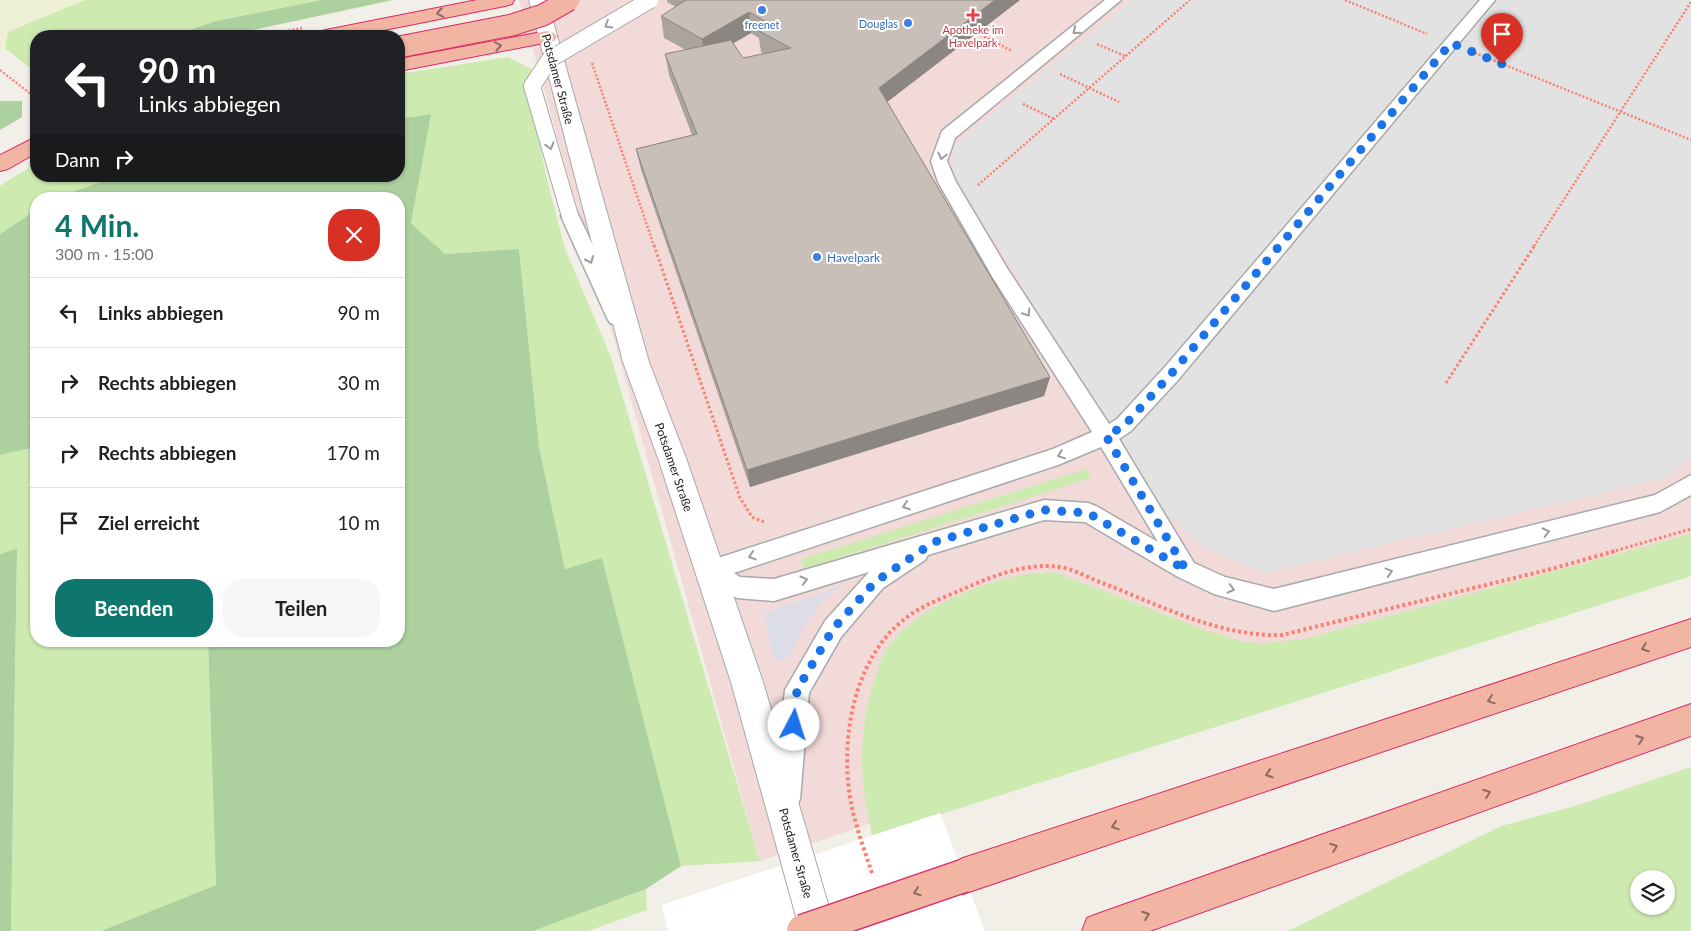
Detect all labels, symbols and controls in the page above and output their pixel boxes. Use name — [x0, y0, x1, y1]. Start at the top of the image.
marker: freenet — [756, 4, 768, 16]
one-way arrow — [436, 7, 445, 18]
marker: Apotheke im Havelpark — [967, 9, 979, 21]
pin — [1481, 13, 1523, 64]
place label: Douglas — [859, 17, 898, 30]
marker: Douglas — [902, 17, 914, 29]
one-way arrow — [605, 18, 614, 28]
place label: freenet — [744, 18, 780, 31]
icon: arrive — [1488, 20, 1516, 48]
place label: Apotheke im Havelpark — [942, 23, 1004, 49]
one-way arrow — [1073, 25, 1082, 34]
street label: Potsdamer Straße — [539, 32, 577, 126]
one-way arrow — [494, 42, 503, 52]
text: 90 m — [138, 48, 216, 90]
icon: left — [55, 50, 120, 115]
text: Links abbiegen — [138, 90, 281, 117]
one-way arrow — [544, 141, 554, 150]
icon: right — [110, 145, 138, 173]
text: Dann — [55, 148, 100, 171]
one-way arrow — [937, 151, 948, 160]
text: 4 Min. — [55, 207, 140, 243]
button: close — [328, 209, 380, 261]
text: 300 m · 15:00 — [55, 244, 154, 263]
place label: Havelpark — [827, 250, 881, 265]
marker: Havelpark — [811, 251, 823, 263]
one-way arrow — [584, 255, 595, 264]
icon: left — [55, 299, 83, 327]
text: Links abbiegen — [98, 301, 223, 324]
text: 90 m — [337, 301, 380, 324]
one-way arrow — [1021, 308, 1030, 317]
icon: right — [55, 369, 83, 397]
text: Rechts abbiegen — [98, 371, 236, 394]
text: 30 m — [337, 371, 380, 394]
street label: Potsdamer Straße — [652, 420, 696, 514]
icon: right — [55, 439, 83, 467]
text: Rechts abbiegen — [98, 441, 236, 464]
text: 170 m — [326, 441, 380, 464]
one-way arrow — [1057, 449, 1065, 459]
one-way arrow — [903, 500, 911, 510]
icon: arrive — [55, 509, 83, 537]
text: Ziel erreicht — [98, 511, 200, 534]
text: 10 m — [337, 511, 380, 534]
one-way arrow — [1542, 527, 1551, 538]
one-way arrow — [748, 550, 756, 560]
one-way arrow — [1384, 567, 1393, 578]
one-way arrow — [800, 576, 808, 586]
button: Beenden — [55, 579, 213, 637]
button: Teilen — [223, 579, 380, 637]
one-way arrow — [1226, 583, 1235, 594]
one-way arrow — [1641, 642, 1649, 652]
one-way arrow — [1487, 694, 1495, 704]
position arrow — [767, 698, 819, 750]
one-way arrow — [1635, 734, 1644, 744]
one-way arrow — [1265, 769, 1274, 779]
one-way arrow — [1482, 789, 1490, 799]
street label: Potsdamer Straße — [776, 806, 816, 900]
one-way arrow — [1111, 820, 1120, 830]
one-way arrow — [1329, 843, 1337, 853]
map controls — [1630, 870, 1675, 915]
button: layers — [1630, 870, 1675, 915]
one-way arrow — [914, 886, 922, 896]
one-way arrow — [1141, 911, 1149, 921]

